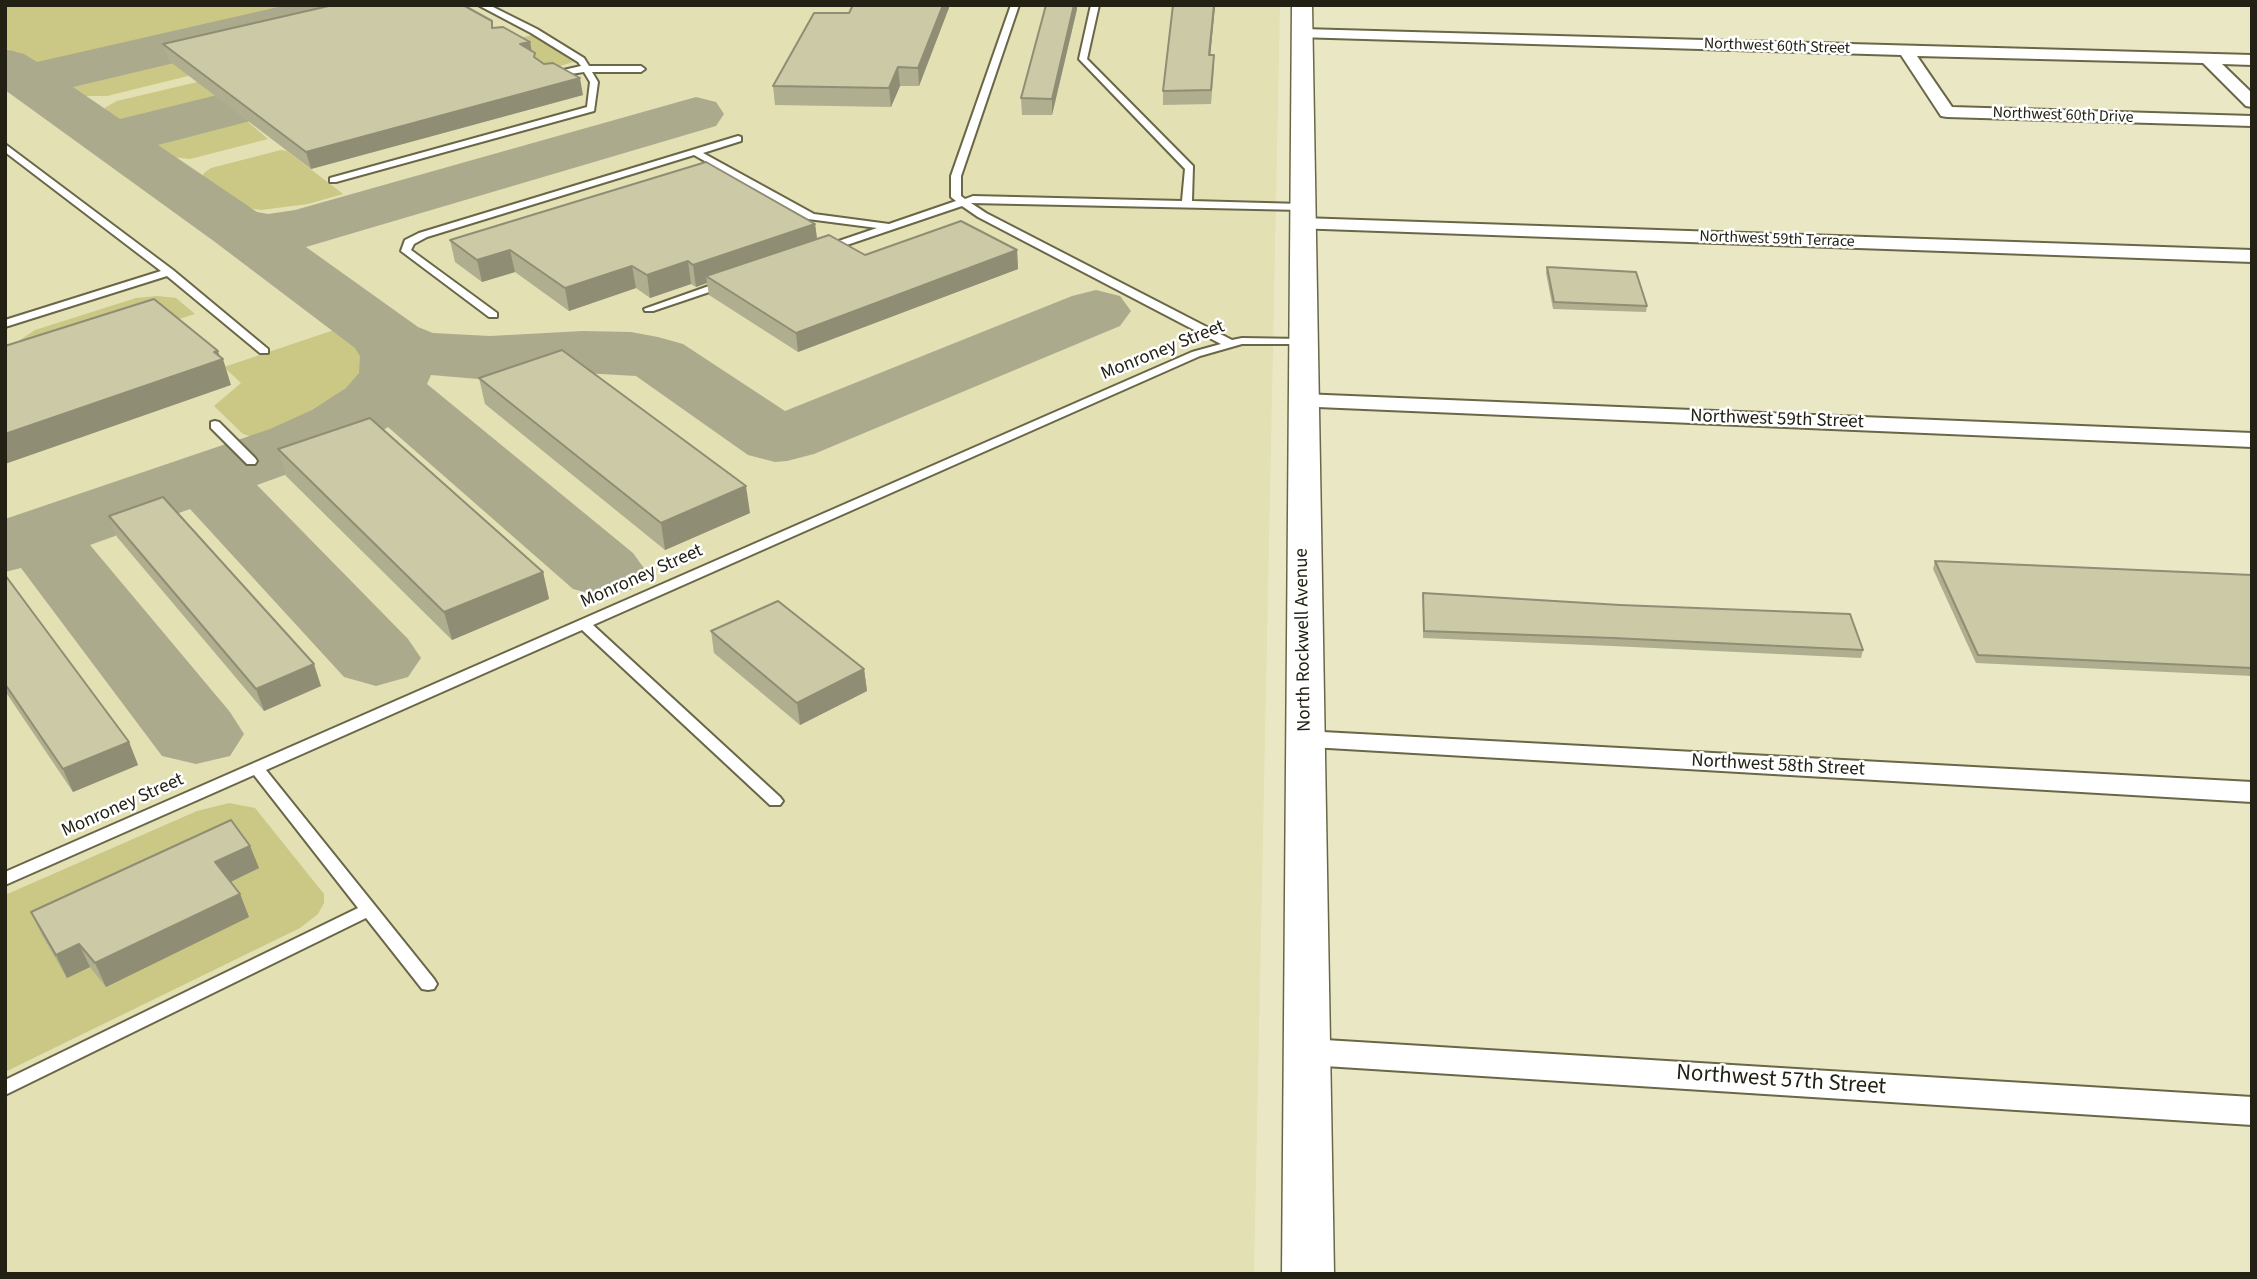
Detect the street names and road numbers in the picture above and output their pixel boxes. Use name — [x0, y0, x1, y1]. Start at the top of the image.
street label: Northwest 60th Street — [1704, 35, 1850, 59]
street label: Northwest 60th Drive — [1992, 104, 2134, 128]
street label: Northwest 59th Terrace — [1699, 228, 1855, 252]
street label: Monroney Street — [1098, 316, 1228, 386]
street label: Northwest 59th Street — [1690, 406, 1864, 434]
street label: Monroney Street — [577, 540, 707, 614]
street label: North Rockwell Avenue — [1291, 548, 1317, 732]
street label: Northwest 58th Street — [1691, 750, 1865, 782]
street label: Monroney Street — [58, 769, 188, 843]
street label: Northwest 57th Street — [1675, 1060, 1887, 1102]

